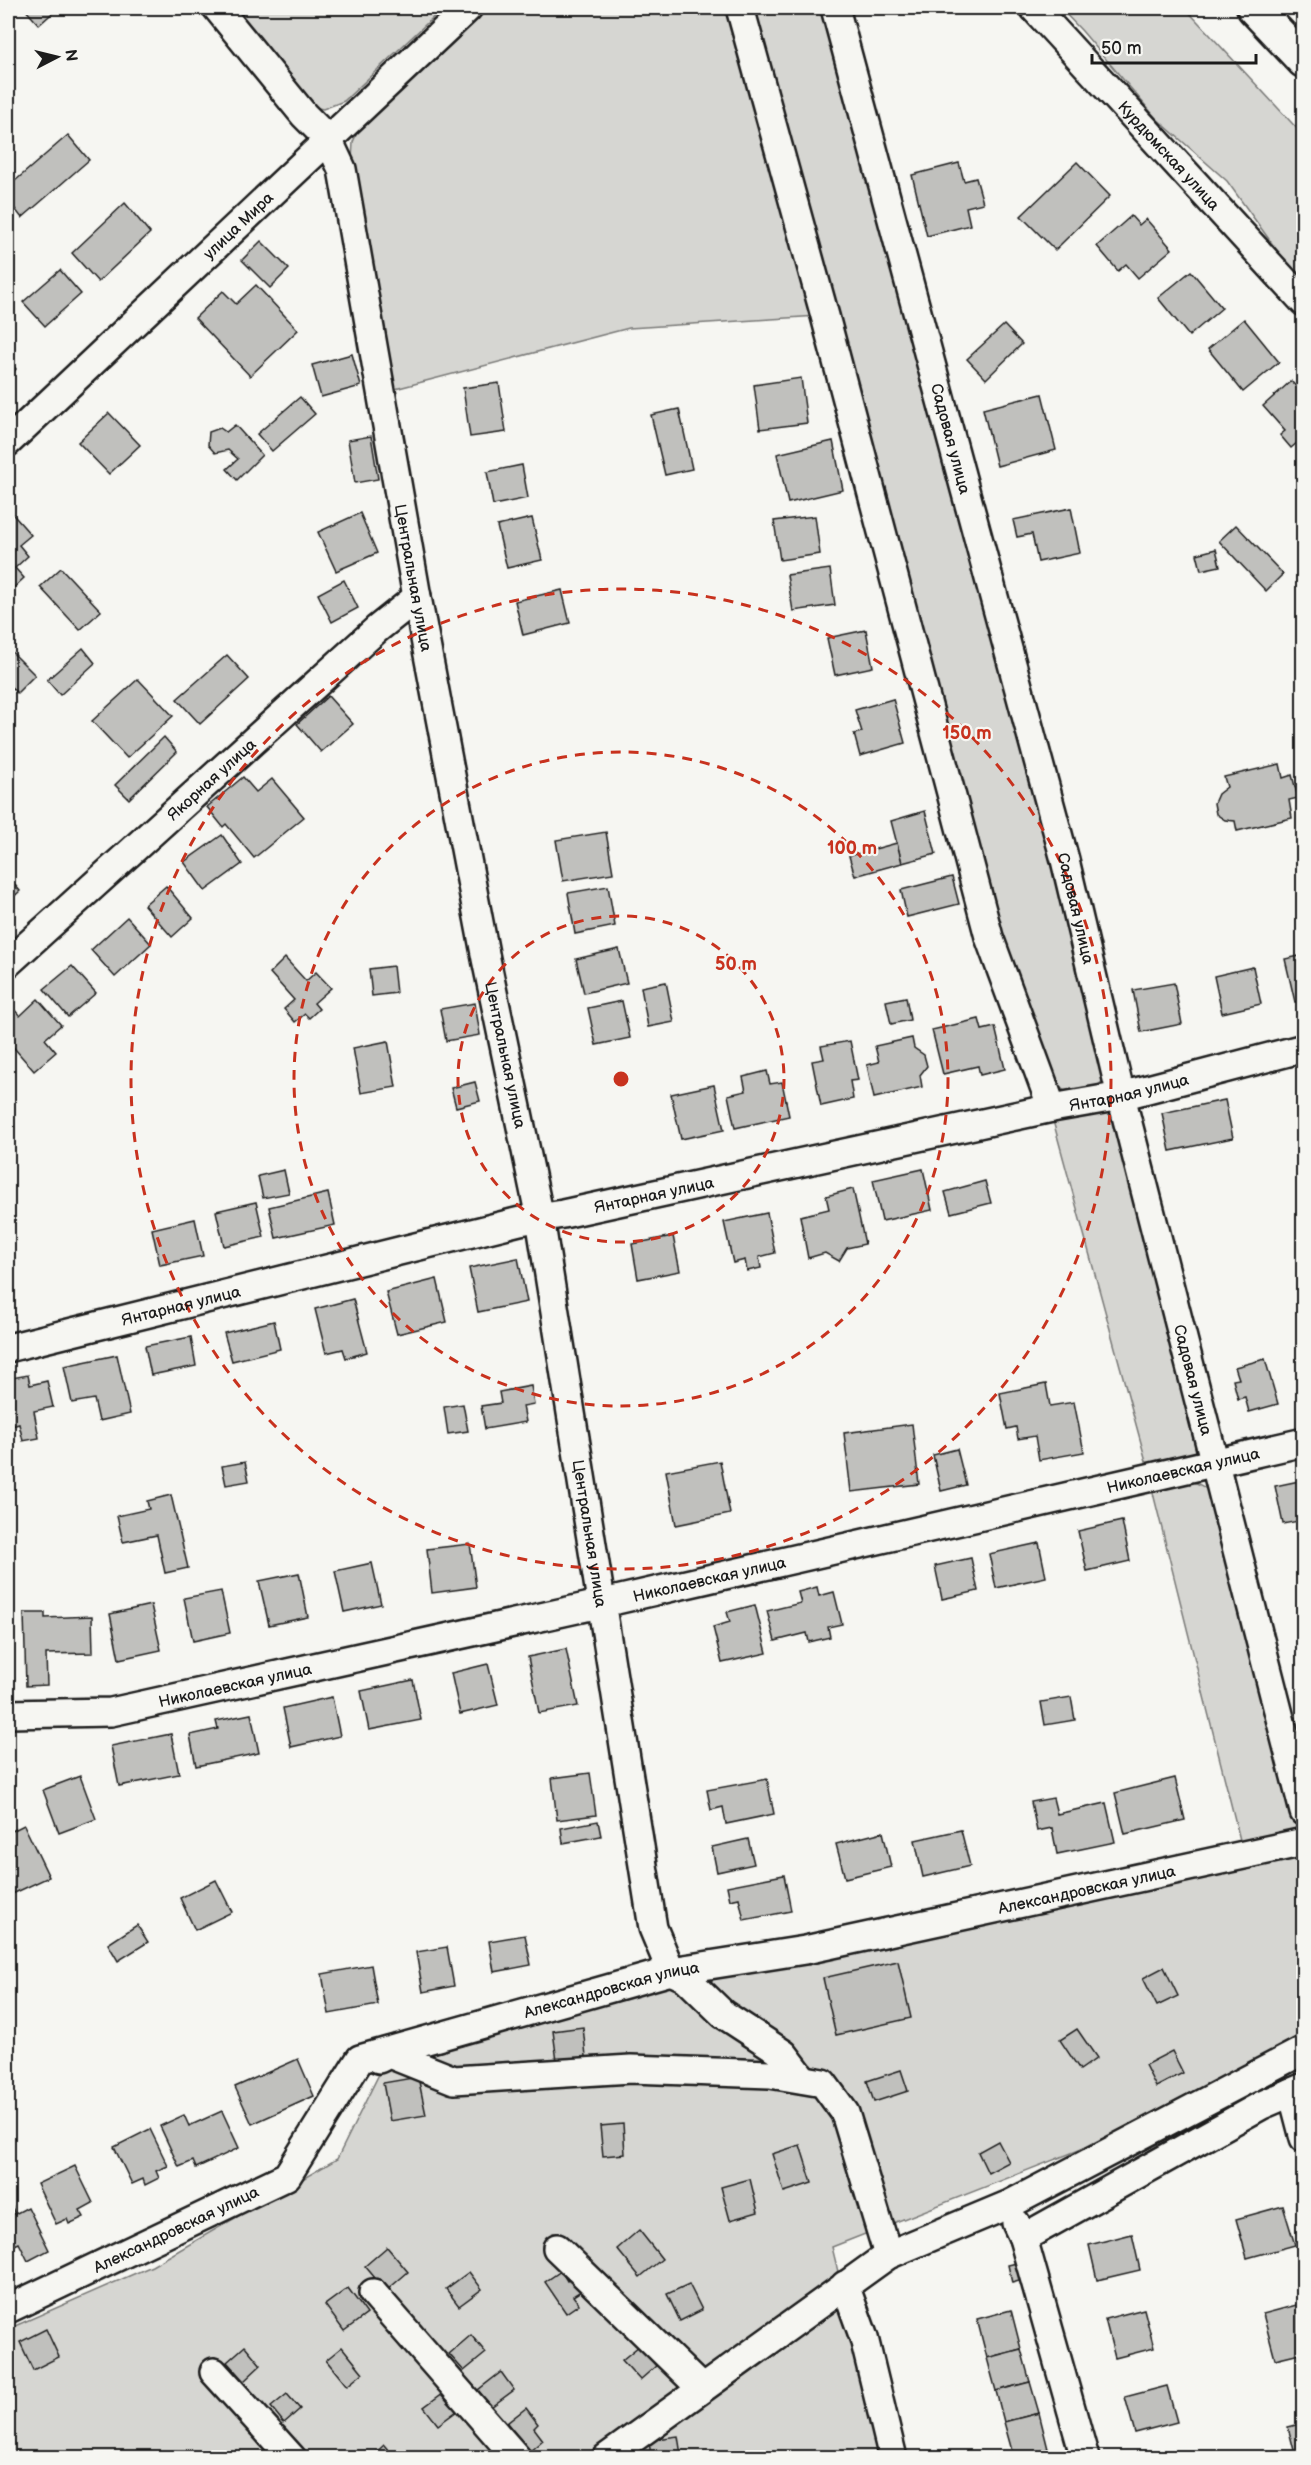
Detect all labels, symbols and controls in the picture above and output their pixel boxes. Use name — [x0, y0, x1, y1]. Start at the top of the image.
north arrow — [27, 27, 87, 87]
scale bar — [1092, 27, 1256, 65]
text: 50 m — [1101, 38, 1142, 59]
text: N — [60, 48, 81, 62]
street label: Курдюмская улица — [1113, 98, 1223, 215]
street label: улица Мира — [200, 188, 278, 264]
street label: Садовая улица — [926, 382, 974, 497]
street label: Центральная улица — [390, 503, 435, 654]
text: 150 m — [942, 723, 992, 744]
street label: Якорная улица — [164, 735, 261, 825]
text: 100 m — [827, 838, 877, 859]
street label: Садовая улица — [1052, 851, 1097, 967]
text: 50 m — [715, 954, 757, 975]
street label: Центральная улица — [480, 980, 529, 1131]
centre of rings — [611, 1069, 631, 1089]
street label: Янтарная улица — [1068, 1070, 1192, 1116]
street label: Янтарная улица — [593, 1173, 716, 1218]
street label: Янтарная улица — [120, 1283, 243, 1331]
street label: Садовая улица — [1169, 1323, 1216, 1438]
street label: Николаевская улица — [1105, 1444, 1262, 1498]
street label: Центральная улица — [568, 1458, 610, 1609]
street label: Николаевская улица — [631, 1553, 788, 1607]
street label: Николаевская улица — [157, 1660, 314, 1712]
street label: Александровская улица — [996, 1862, 1178, 1919]
street label: Александровская улица — [521, 1959, 701, 2023]
street label: Александровская улица — [90, 2183, 263, 2278]

